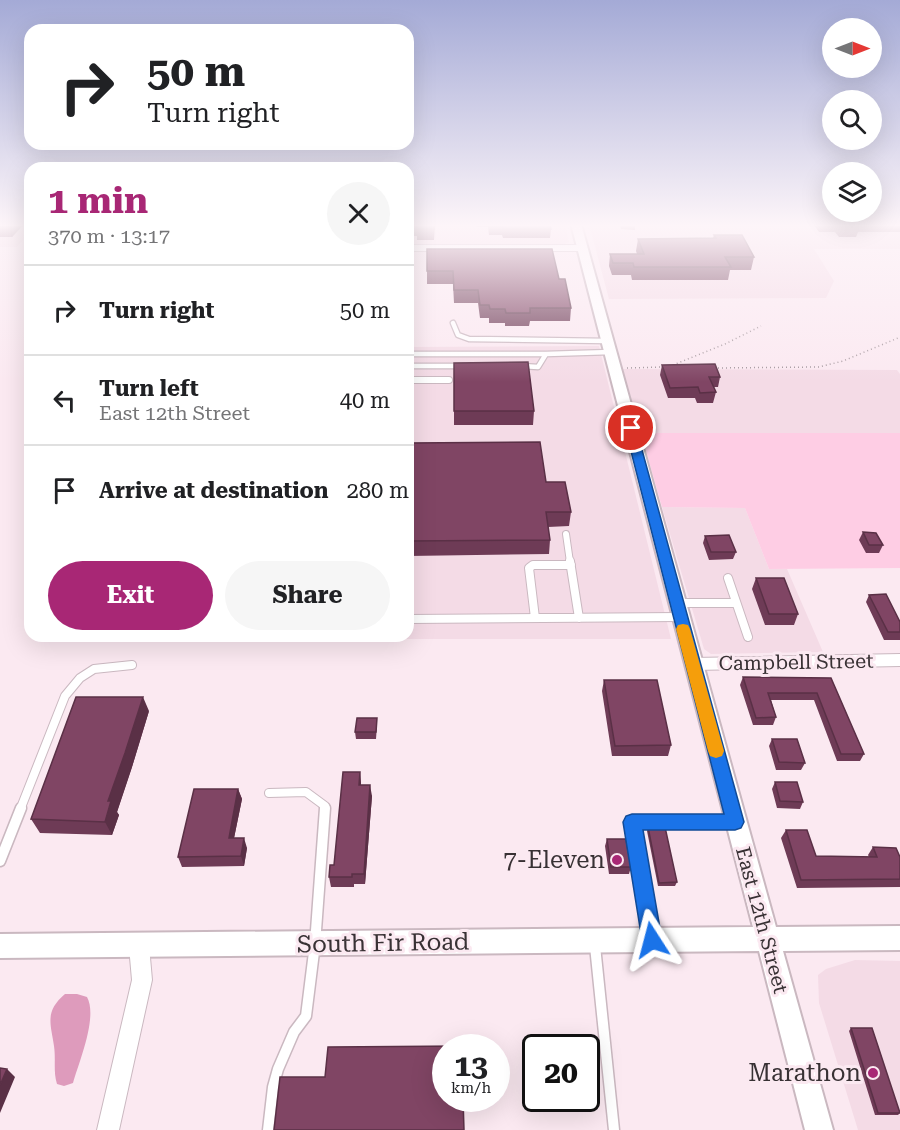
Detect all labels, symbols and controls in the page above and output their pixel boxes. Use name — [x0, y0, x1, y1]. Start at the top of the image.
north arrow — [822, 18, 882, 78]
map controls — [822, 18, 882, 222]
text: 50 m — [147, 47, 245, 96]
icon: right — [48, 48, 126, 126]
button: search — [822, 90, 882, 150]
text: Turn right — [147, 97, 280, 129]
button: layers — [822, 162, 882, 222]
text: 1 min — [48, 180, 148, 222]
button: close — [327, 182, 390, 245]
text: 370 m · 13:17 — [48, 224, 170, 248]
icon: right — [48, 294, 81, 327]
text: Turn right — [99, 298, 214, 323]
text: 50 m — [340, 298, 390, 323]
text: Turn left — [99, 376, 199, 401]
icon: left — [48, 384, 81, 417]
text: 40 m — [340, 388, 390, 413]
text: East 12th Street — [99, 401, 250, 425]
pin — [605, 402, 656, 453]
icon: arrive — [614, 411, 647, 444]
icon: arrive — [48, 474, 81, 507]
text: Arrive at destination — [99, 478, 328, 503]
text: 280 m — [346, 478, 409, 503]
button: Exit — [48, 561, 213, 630]
button: Share — [225, 561, 390, 630]
street label: Campbell Street — [718, 649, 874, 675]
street label: East 12th Street — [731, 844, 793, 997]
place label: 7-Eleven — [503, 846, 605, 874]
marker: 7-Eleven — [610, 853, 624, 867]
position arrow — [620, 908, 684, 972]
street label: South Fir Road — [297, 927, 469, 959]
speed limit sign: 20 — [522, 1034, 600, 1112]
text: 13 — [454, 1048, 488, 1083]
place label: Marathon — [748, 1059, 861, 1087]
marker: Marathon — [866, 1066, 880, 1080]
text: km/h — [451, 1079, 491, 1097]

